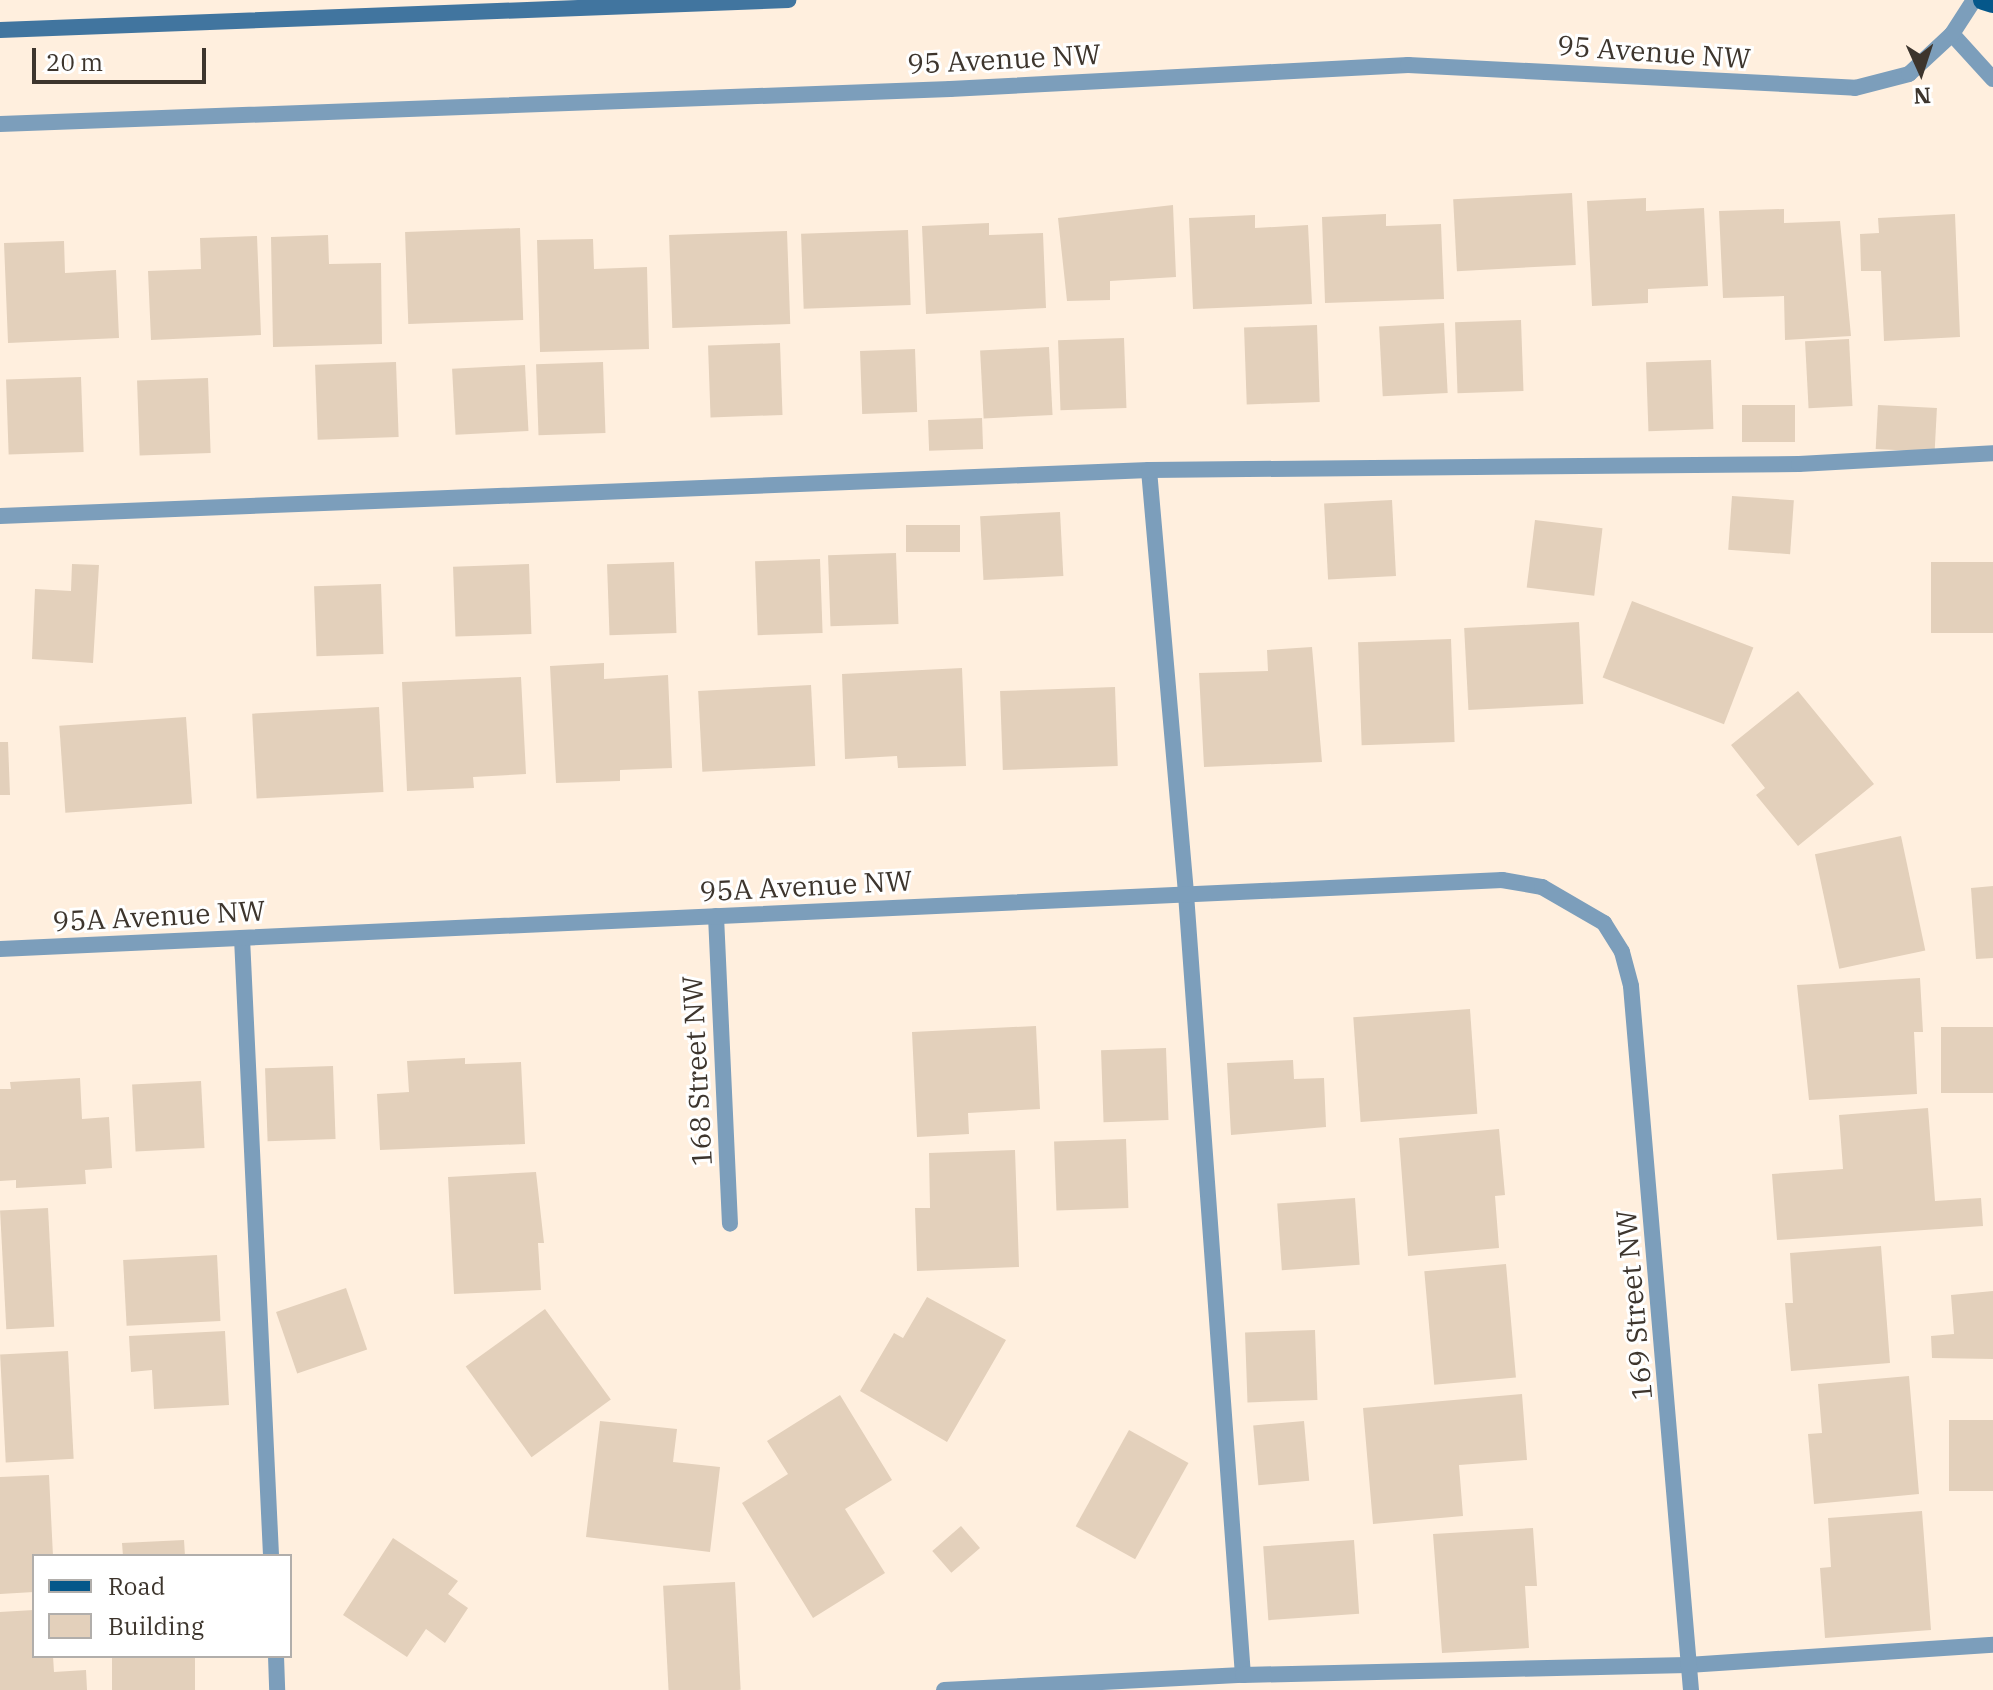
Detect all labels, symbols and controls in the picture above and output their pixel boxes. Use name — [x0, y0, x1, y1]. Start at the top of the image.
street label: 95 Avenue NW — [1556, 28, 1752, 76]
scale bar — [36, 32, 210, 82]
north arrow — [1881, 32, 1961, 112]
street label: 95 Avenue NW — [906, 37, 1102, 81]
text: 20 m — [46, 46, 103, 78]
text: N — [1913, 82, 1932, 111]
street label: 95A Avenue NW — [699, 864, 913, 908]
street label: 95A Avenue NW — [52, 894, 266, 938]
street label: 168 Street NW — [675, 975, 719, 1167]
street label: 169 Street NW — [1609, 1208, 1659, 1402]
legend — [32, 1554, 292, 1658]
text: Road — [108, 1570, 165, 1602]
text: Building — [108, 1610, 204, 1642]

